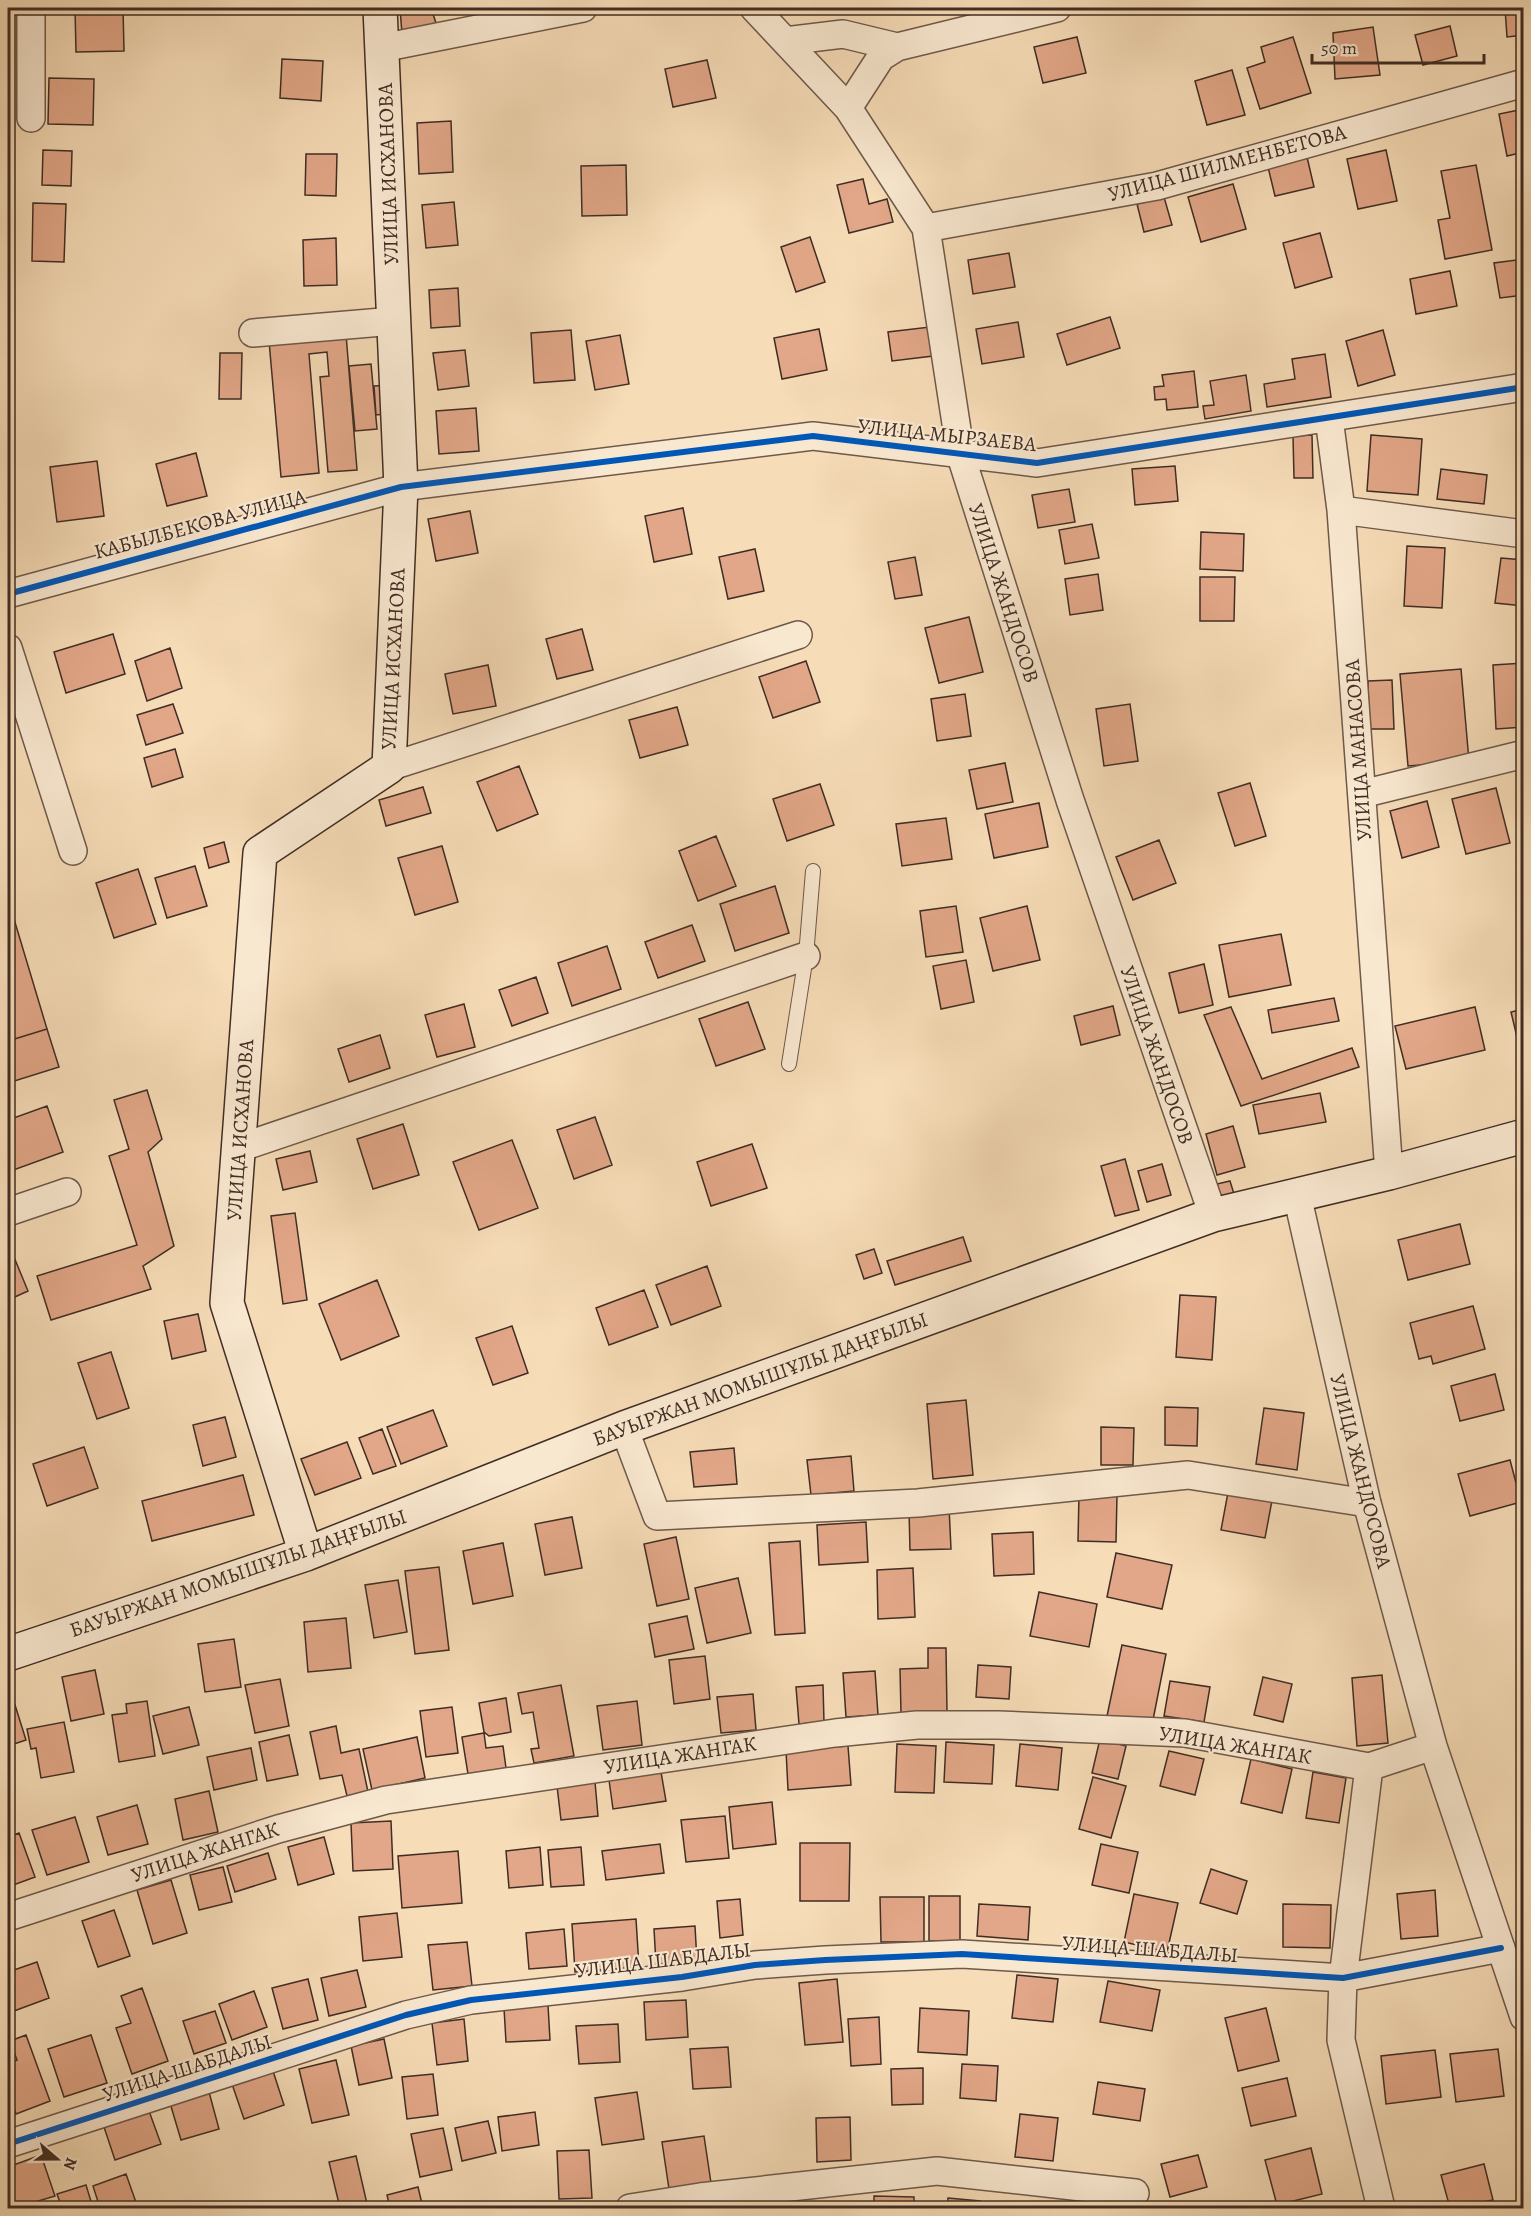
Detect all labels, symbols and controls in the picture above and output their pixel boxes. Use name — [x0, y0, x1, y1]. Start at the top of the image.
scale bar — [1312, 27, 1484, 65]
text: 50 m — [1321, 36, 1357, 60]
street label: УЛИЦА ИСХАНОВА — [371, 82, 405, 265]
street label: УЛИЦА ШИЛМЕНБЕТОВА — [1105, 118, 1350, 208]
street label: УЛИЦА МЫРЗАЕВА — [856, 412, 1039, 458]
street label: КАБЫЛБЕКОВА УЛИЦА — [91, 482, 310, 566]
street label: УЛИЦА ЖАНДОСОВ — [962, 500, 1046, 686]
street label: УЛИЦА ИСХАНОВА — [374, 567, 412, 751]
street label: УЛИЦА МАНАСОВА — [1338, 657, 1378, 842]
street label: УЛИЦА ЖАНДОСОВ — [1113, 962, 1201, 1148]
street label: УЛИЦА ИСХАНОВА — [220, 1038, 260, 1222]
street label: БАУЫРЖАН МОМЫШҰЛЫ ДАҢҒЫЛЫ — [589, 1305, 931, 1453]
street label: УЛИЦА ЖАНДОСОВА — [1323, 1371, 1399, 1572]
street label: БАУЫРЖАН МОМЫШҰЛЫ ДАҢҒЫЛЫ — [66, 1502, 410, 1644]
street label: УЛИЦА ЖАНГАК — [1157, 1719, 1314, 1771]
street label: УЛИЦА ЖАНГАК — [602, 1729, 759, 1781]
street label: УЛИЦА ЖАНГАК — [127, 1815, 283, 1889]
street label: УЛИЦА ШАБДАЛЫ — [1061, 1929, 1239, 1969]
street label: УЛИЦА ШАБДАЛЫ — [574, 1935, 752, 1985]
street label: УЛИЦА ШАБДАЛЫ — [99, 2027, 275, 2109]
north arrow — [27, 2129, 87, 2189]
text: N — [58, 2155, 82, 2173]

